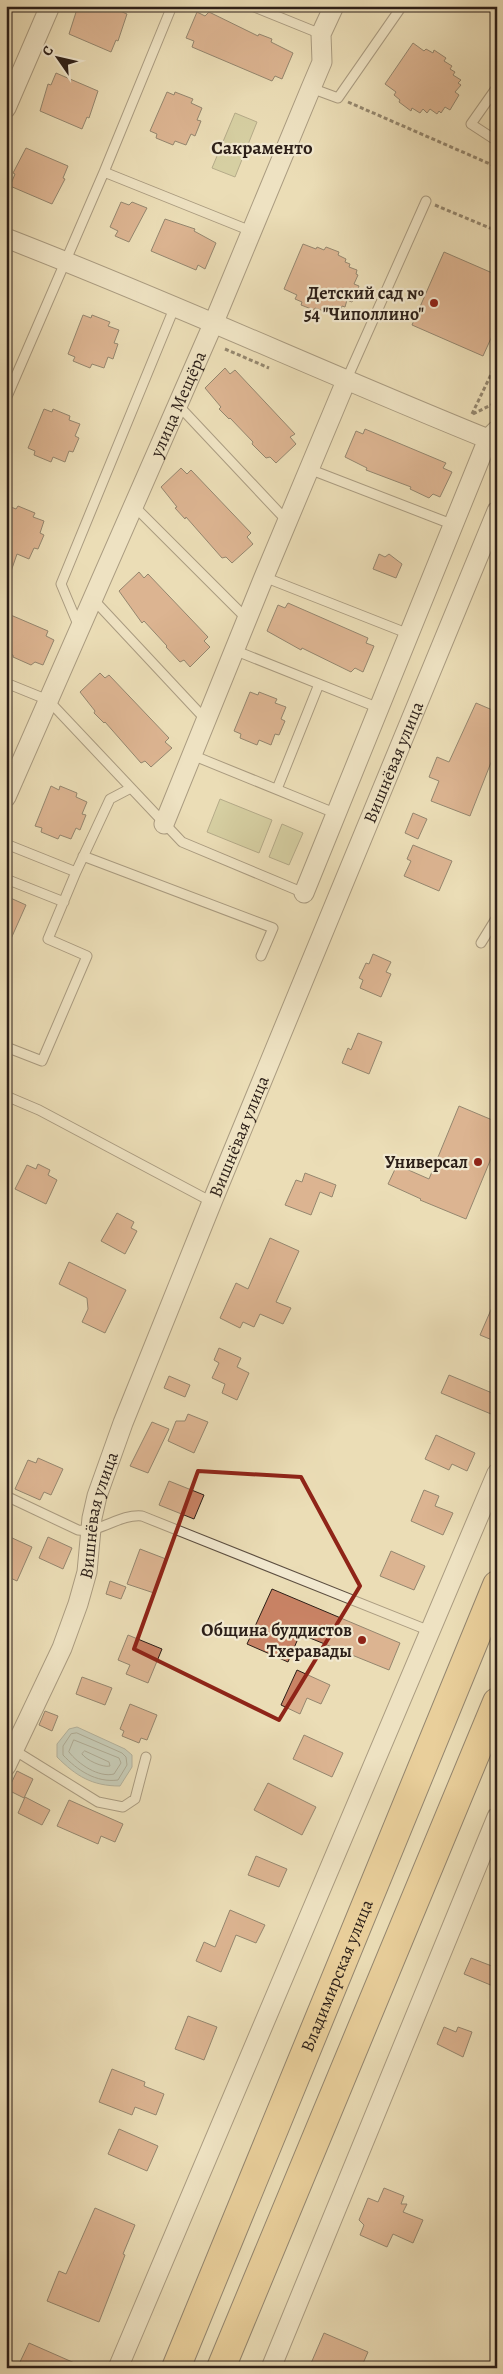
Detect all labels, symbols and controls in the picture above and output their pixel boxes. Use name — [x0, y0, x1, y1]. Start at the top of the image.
north arrow — [32, 32, 82, 82]
text: С — [37, 42, 58, 60]
district label: Сакраменто — [211, 135, 313, 161]
place label: Детский сад № 54 "Чиполлино" — [304, 281, 424, 326]
marker: Детский сад № 54 "Чиполлино" — [428, 297, 440, 309]
street label: улица Мещёра — [144, 347, 212, 462]
street label: Вишнёвая улица — [358, 697, 430, 827]
street label: Вишнёвая улица — [203, 1071, 275, 1201]
place label: Универсал — [385, 1150, 468, 1174]
marker: Универсал — [472, 1156, 484, 1168]
street label: Вишнёвая улица — [74, 1448, 124, 1582]
place label: Община буддистов Тхеравады — [201, 1618, 352, 1663]
marker: Община буддистов Тхеравады — [356, 1634, 368, 1646]
street label: Владимирская улица — [295, 1895, 379, 2056]

